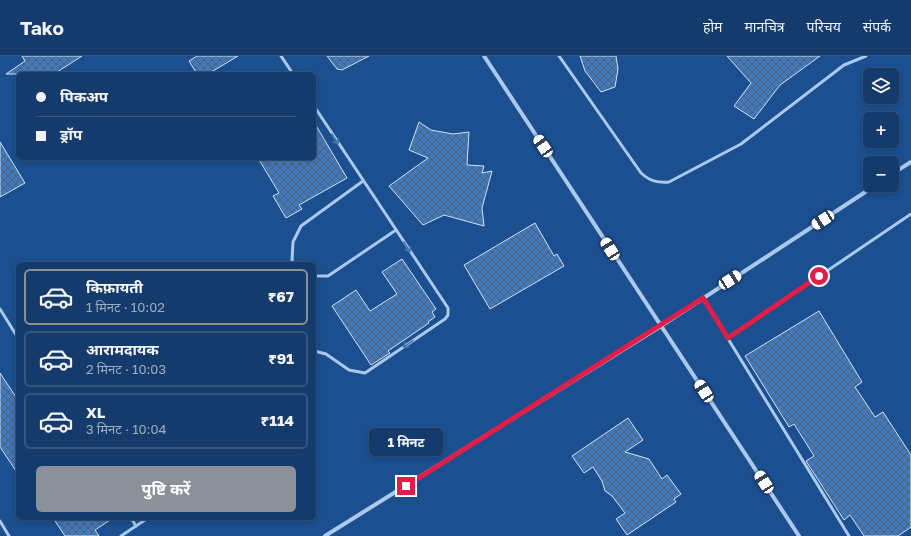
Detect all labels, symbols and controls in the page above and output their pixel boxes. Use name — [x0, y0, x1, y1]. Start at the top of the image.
text: Tako — [20, 16, 64, 39]
text: होम — [703, 18, 722, 35]
text: मानचित्र — [744, 18, 785, 35]
text: परिचय — [807, 18, 841, 35]
text: संपर्क — [863, 18, 891, 35]
map controls — [863, 68, 899, 192]
button: layers — [863, 68, 899, 104]
text: पिकअप — [60, 87, 108, 105]
button: + — [863, 112, 899, 148]
text: ड्रॉप — [60, 125, 82, 143]
one-way arrow — [331, 133, 340, 144]
car — [531, 133, 555, 159]
button: − — [863, 156, 899, 192]
car — [810, 208, 836, 232]
car — [598, 236, 622, 262]
one-way arrow — [403, 241, 411, 252]
route start — [810, 267, 828, 285]
car — [717, 268, 743, 292]
text: किफ़ायती — [86, 278, 143, 296]
icon: car — [38, 279, 74, 315]
text: ₹67 — [268, 287, 294, 305]
text: 1 मिनट · 10:02 — [86, 299, 165, 315]
text: आरामदायक — [86, 340, 159, 358]
icon: car — [38, 341, 74, 377]
one-way arrow — [402, 341, 414, 349]
text: ₹91 — [268, 349, 294, 367]
text: 2 मिनट · 10:03 — [86, 361, 166, 377]
car — [692, 378, 716, 404]
icon: car — [38, 403, 74, 439]
text: XL — [86, 403, 105, 421]
text: ₹114 — [261, 411, 294, 429]
text: 3 मिनट · 10:04 — [86, 421, 166, 437]
callout: 1 मिनट — [369, 428, 443, 456]
text: 1 मिनट — [387, 434, 425, 450]
button: पुष्टि करें — [36, 466, 296, 512]
car — [752, 469, 776, 495]
route end — [397, 477, 415, 495]

